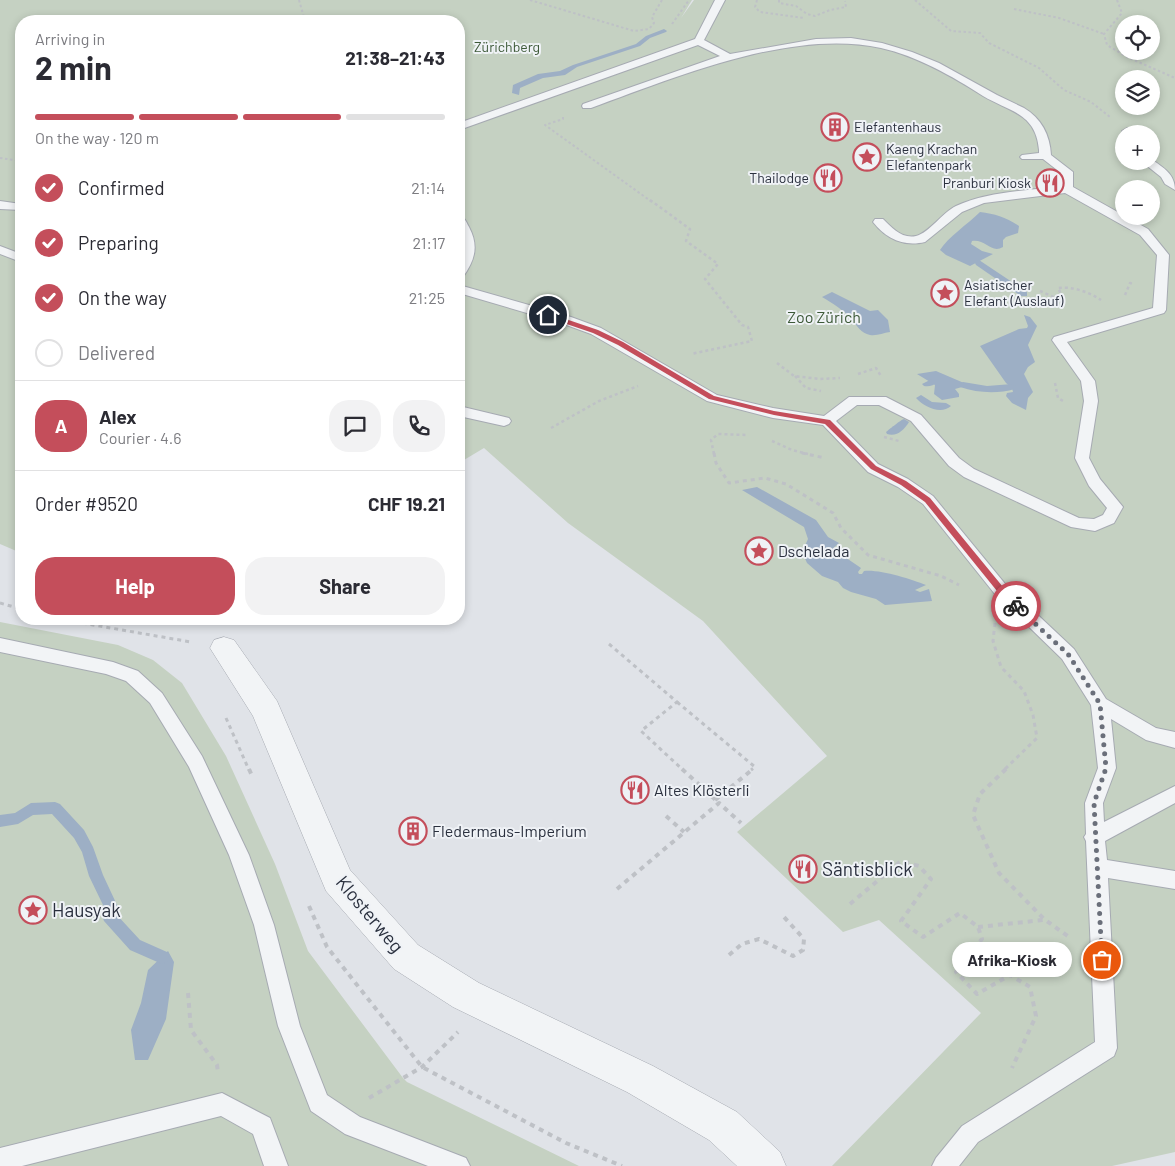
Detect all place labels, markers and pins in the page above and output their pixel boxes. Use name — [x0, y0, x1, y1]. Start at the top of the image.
building icon: Elefantenhaus — [820, 112, 850, 142]
place label: Elefantenhaus — [854, 118, 942, 135]
place label: Kaeng Krachan Elefantenpark — [886, 140, 977, 173]
place icon: Kaeng Krachan Elefantenpark — [852, 142, 882, 172]
restaurant icon: Thailodge — [813, 163, 843, 193]
restaurant icon: Pranburi Kiosk — [1035, 168, 1065, 198]
place label: Thailodge — [749, 169, 809, 186]
place label: Pranburi Kiosk — [943, 174, 1031, 191]
place label: Asiatischer Elefant (Auslauf) — [964, 276, 1064, 309]
place icon: Asiatischer Elefant (Auslauf) — [930, 278, 960, 308]
pin — [527, 294, 569, 336]
place icon: Dschelada — [744, 536, 774, 566]
place label: Dschelada — [778, 541, 849, 560]
restaurant icon: Altes Klösterli — [620, 775, 650, 805]
place label: Altes Klösterli — [654, 780, 750, 799]
building icon: Fledermaus-Imperium — [398, 816, 428, 846]
place label: Fledermaus-Imperium — [432, 821, 587, 840]
restaurant icon: Säntisblick — [788, 854, 818, 884]
place label: Säntisblick — [822, 857, 913, 880]
place icon: Hausyak — [18, 895, 48, 925]
place label: Hausyak — [52, 898, 121, 921]
pin — [1081, 939, 1123, 981]
callout: Afrika-Kiosk — [952, 942, 1072, 978]

